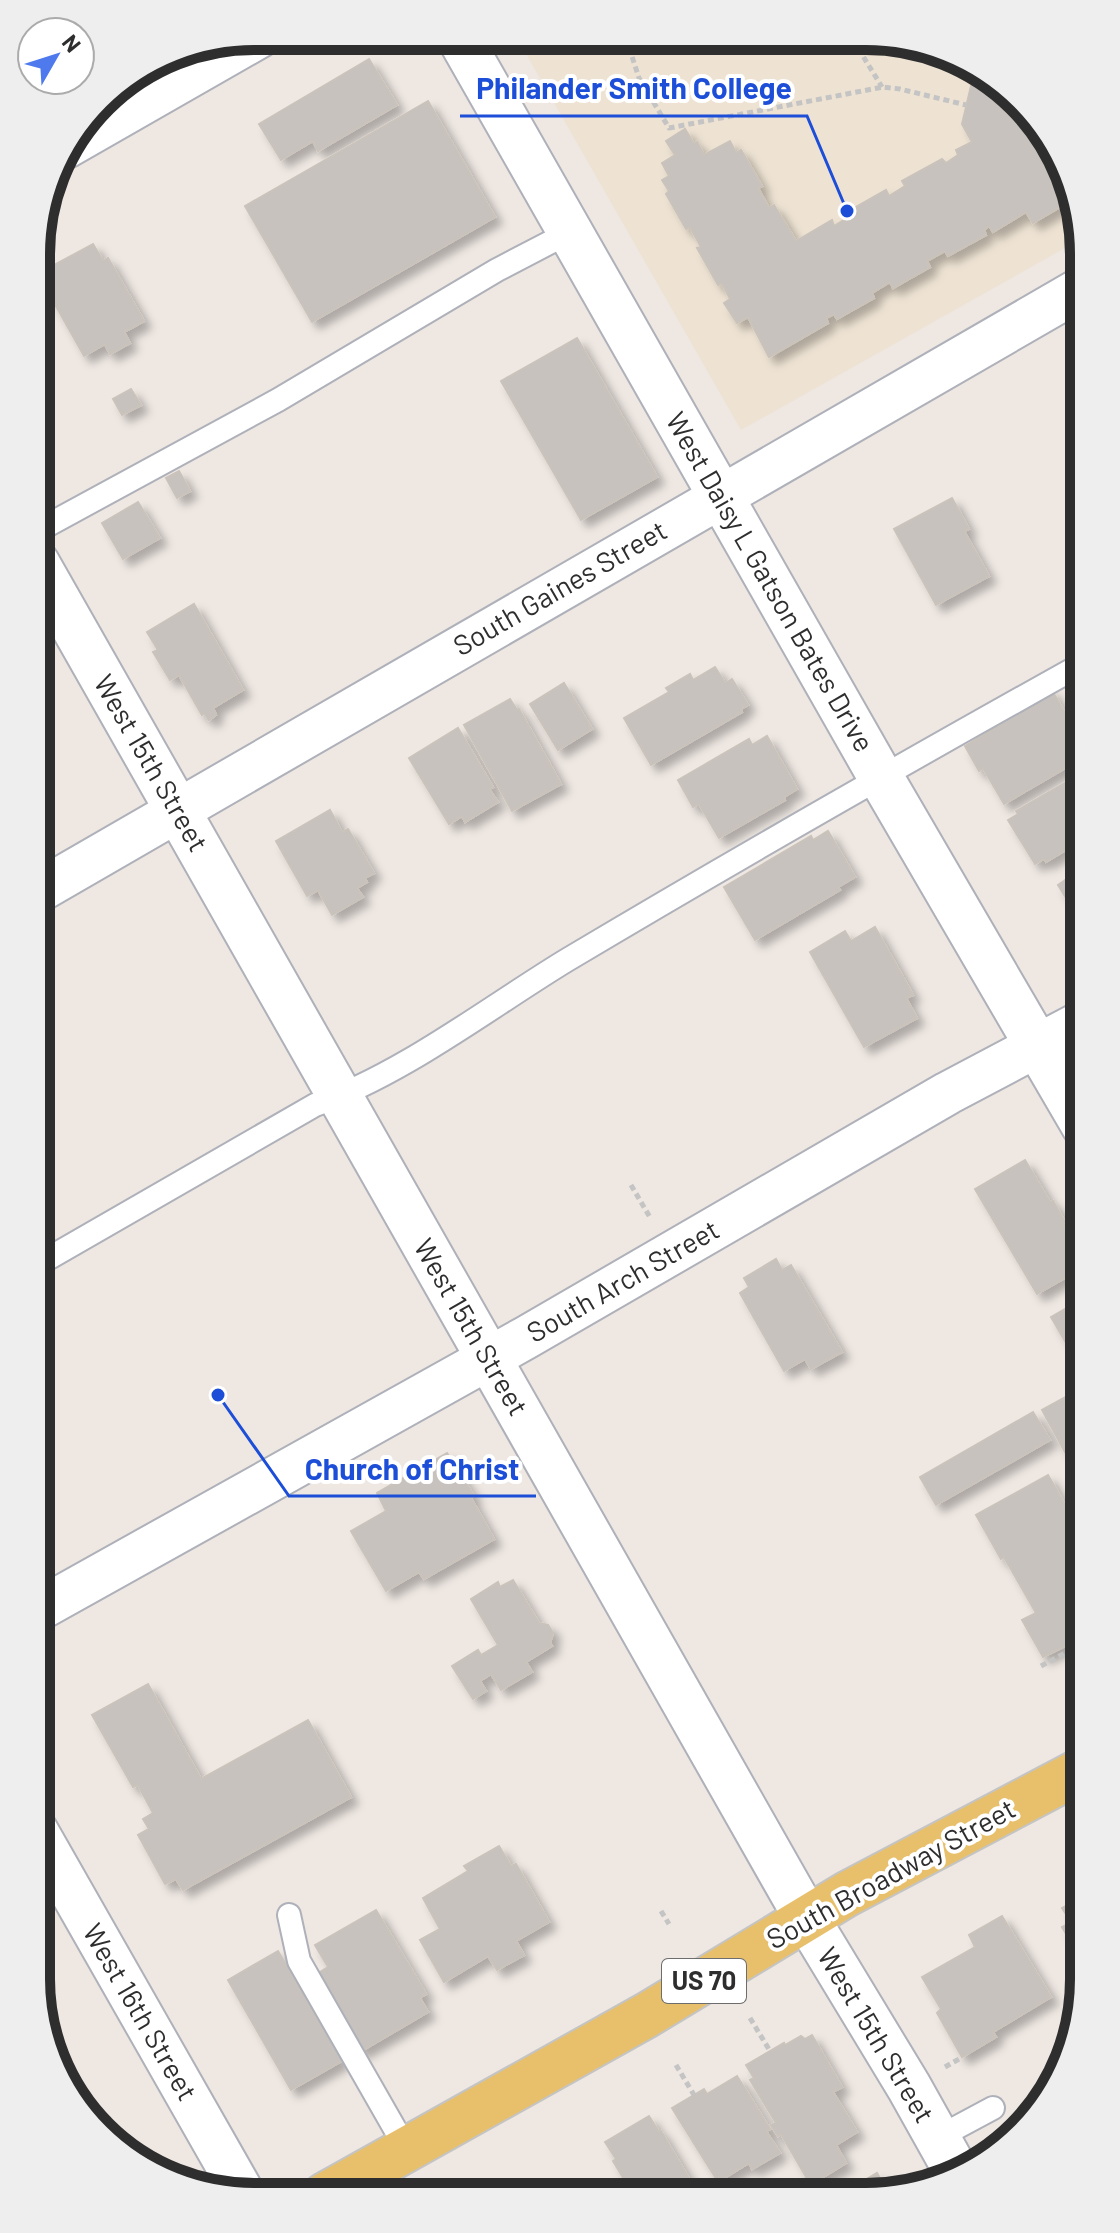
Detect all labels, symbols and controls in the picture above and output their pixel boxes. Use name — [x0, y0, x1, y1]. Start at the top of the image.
north arrow — [16, 16, 96, 96]
text: N — [58, 29, 87, 57]
callout: Philander Smith College — [460, 62, 807, 116]
text: Philander Smith College — [476, 69, 792, 105]
street label: West Daisy L Gatson Bates Drive — [659, 406, 882, 757]
street label: South Gaines Street — [447, 512, 672, 662]
street label: West 15th Street — [87, 668, 216, 857]
street label: South Arch Street — [520, 1211, 725, 1349]
street label: West 15th Street — [407, 1232, 536, 1421]
callout: Church of Christ — [289, 1442, 536, 1496]
text: Church of Christ — [305, 1450, 519, 1486]
street label: South Broadway Street — [760, 1791, 1021, 1956]
street label: West 16th Street — [76, 1917, 205, 2106]
street label: West 15th Street — [811, 1941, 943, 2128]
road number: US 70 — [662, 1959, 746, 2003]

